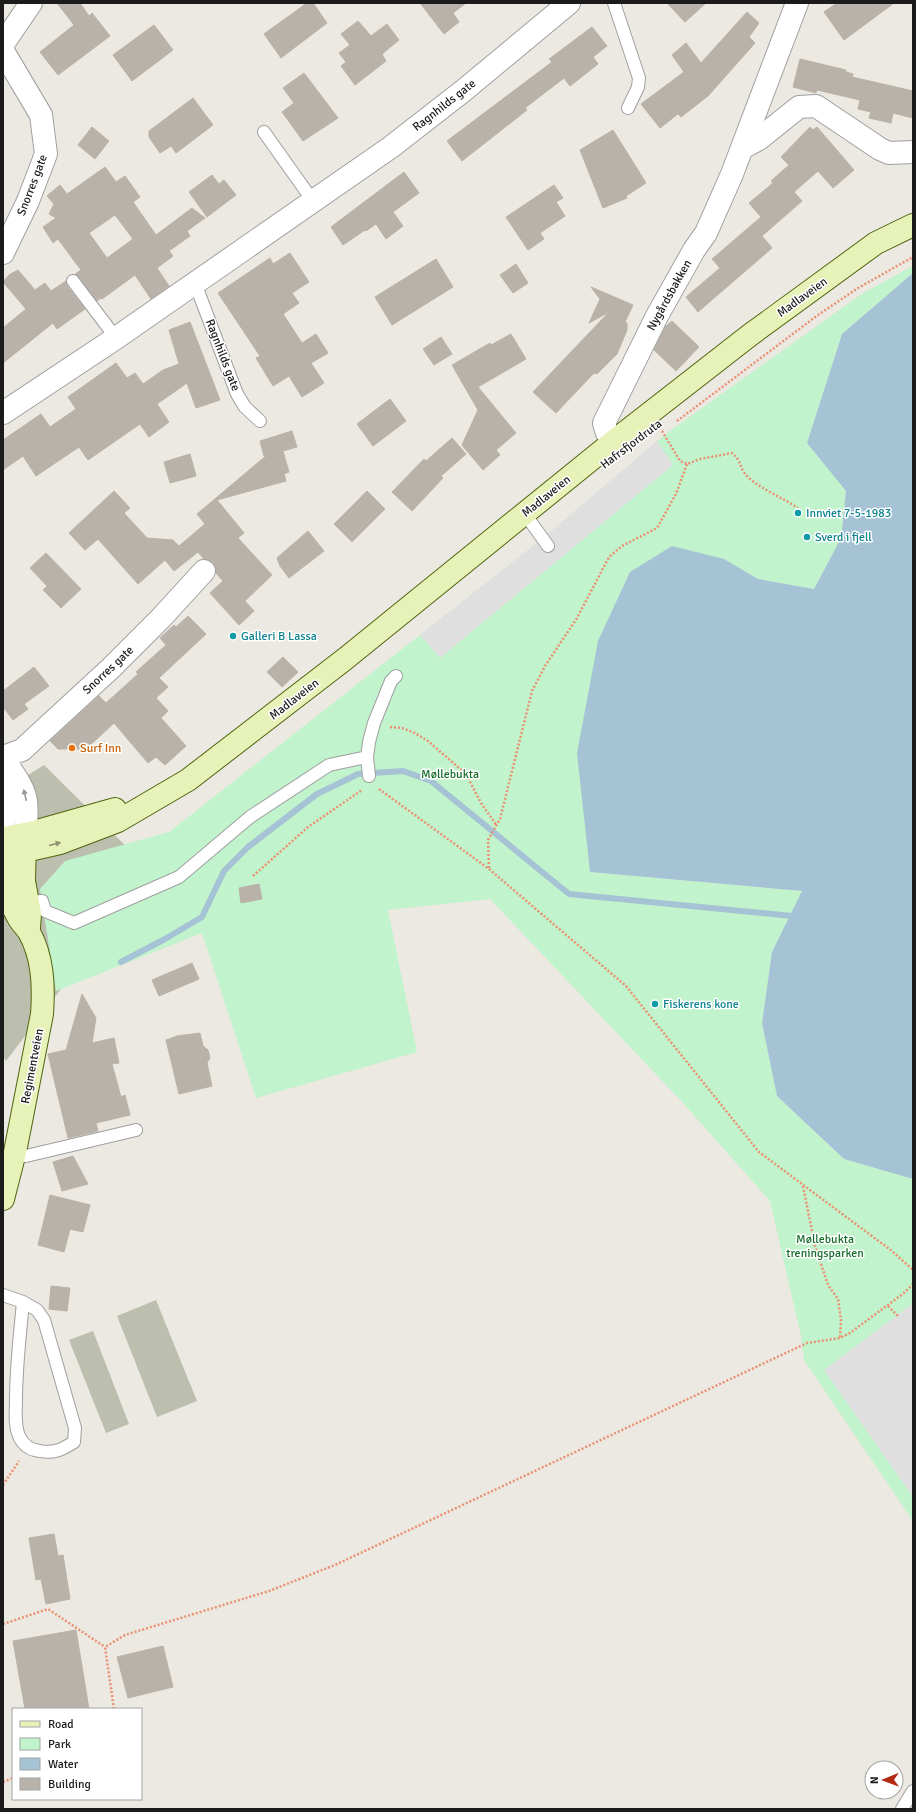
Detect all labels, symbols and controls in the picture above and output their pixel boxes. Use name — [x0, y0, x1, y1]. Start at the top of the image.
street label: Ragnhilds gate — [410, 76, 479, 135]
street label: Snorres gate — [14, 152, 51, 218]
street label: Nygårdsbakken — [644, 257, 695, 333]
street label: Madlaveien — [774, 274, 830, 321]
street label: Ragnhilds gate — [202, 317, 243, 393]
street label: Hafrsfjordruta — [598, 416, 665, 472]
street label: Madlaveien — [519, 472, 574, 521]
place label: Innviet 7-5-1983 — [806, 506, 891, 521]
marker: Innviet 7-5-1983 — [793, 508, 803, 518]
place label: Sverd i fjell — [815, 530, 872, 545]
marker: Sverd i fjell — [802, 532, 812, 542]
place label: Galleri B Lassa — [241, 629, 317, 644]
marker: Galleri B Lassa — [228, 631, 238, 641]
street label: Snorres gate — [80, 643, 137, 698]
street label: Madlaveien — [267, 675, 322, 723]
place label: Surf Inn — [80, 741, 121, 756]
marker: Surf Inn — [67, 743, 77, 753]
park label: Møllebukta — [421, 767, 479, 782]
one-way arrow — [22, 789, 28, 801]
one-way arrow — [49, 841, 61, 847]
place label: Fiskerens kone — [663, 997, 739, 1012]
marker: Fiskerens kone — [650, 999, 660, 1009]
street label: Regimentveien — [18, 1027, 47, 1105]
park label: Møllebukta treningsparken — [786, 1232, 864, 1261]
legend — [12, 1708, 142, 1800]
text: Road — [48, 1717, 74, 1732]
text: Park — [48, 1737, 71, 1752]
text: Water — [48, 1757, 79, 1772]
north arrow — [864, 1760, 904, 1800]
text: N — [868, 1776, 881, 1784]
text: Building — [48, 1777, 91, 1792]

